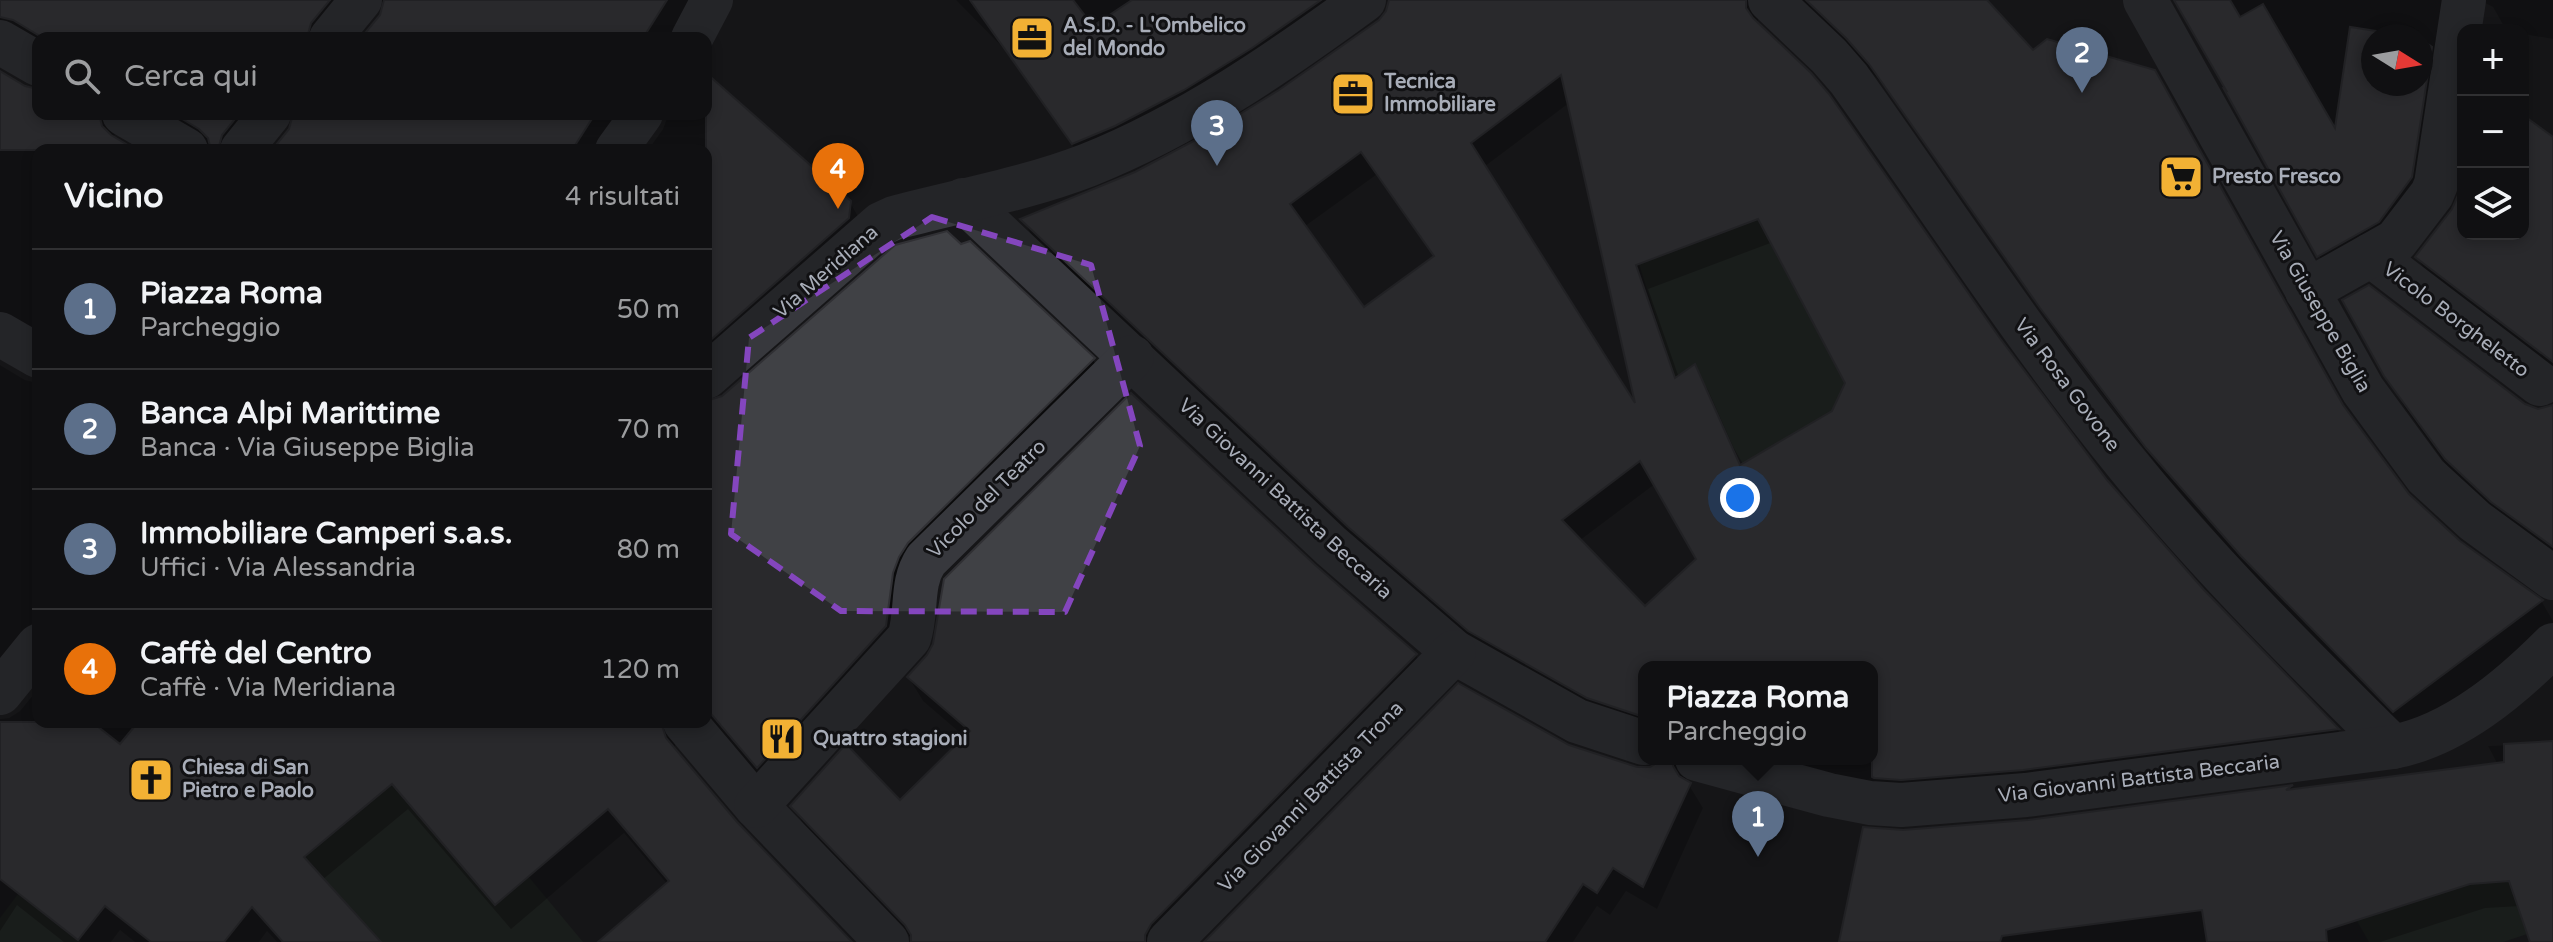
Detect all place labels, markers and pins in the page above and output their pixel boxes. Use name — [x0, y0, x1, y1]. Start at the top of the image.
office icon: A.S.D. - L'Ombelico del Mondo — [1008, 14, 1056, 62]
place label: A.S.D. - L'Ombelico del Mondo — [1063, 14, 1246, 61]
pin: 2 — [2056, 27, 2108, 93]
office icon: Tecnica Immobiliare — [1329, 70, 1377, 118]
place label: Tecnica Immobiliare — [1383, 70, 1496, 117]
pin: 3 — [1191, 100, 1243, 166]
pin: 4 — [812, 143, 864, 209]
supermarket icon: Presto Fresco — [2157, 153, 2205, 201]
place label: Presto Fresco — [2212, 165, 2341, 189]
restaurant icon: Quattro stagioni — [758, 715, 806, 763]
place label: Quattro stagioni — [813, 727, 968, 751]
church icon: Chiesa di San Pietro e Paolo — [127, 756, 175, 804]
place label: Chiesa di San Pietro e Paolo — [182, 756, 314, 803]
pin: 1 — [1732, 791, 1784, 857]

